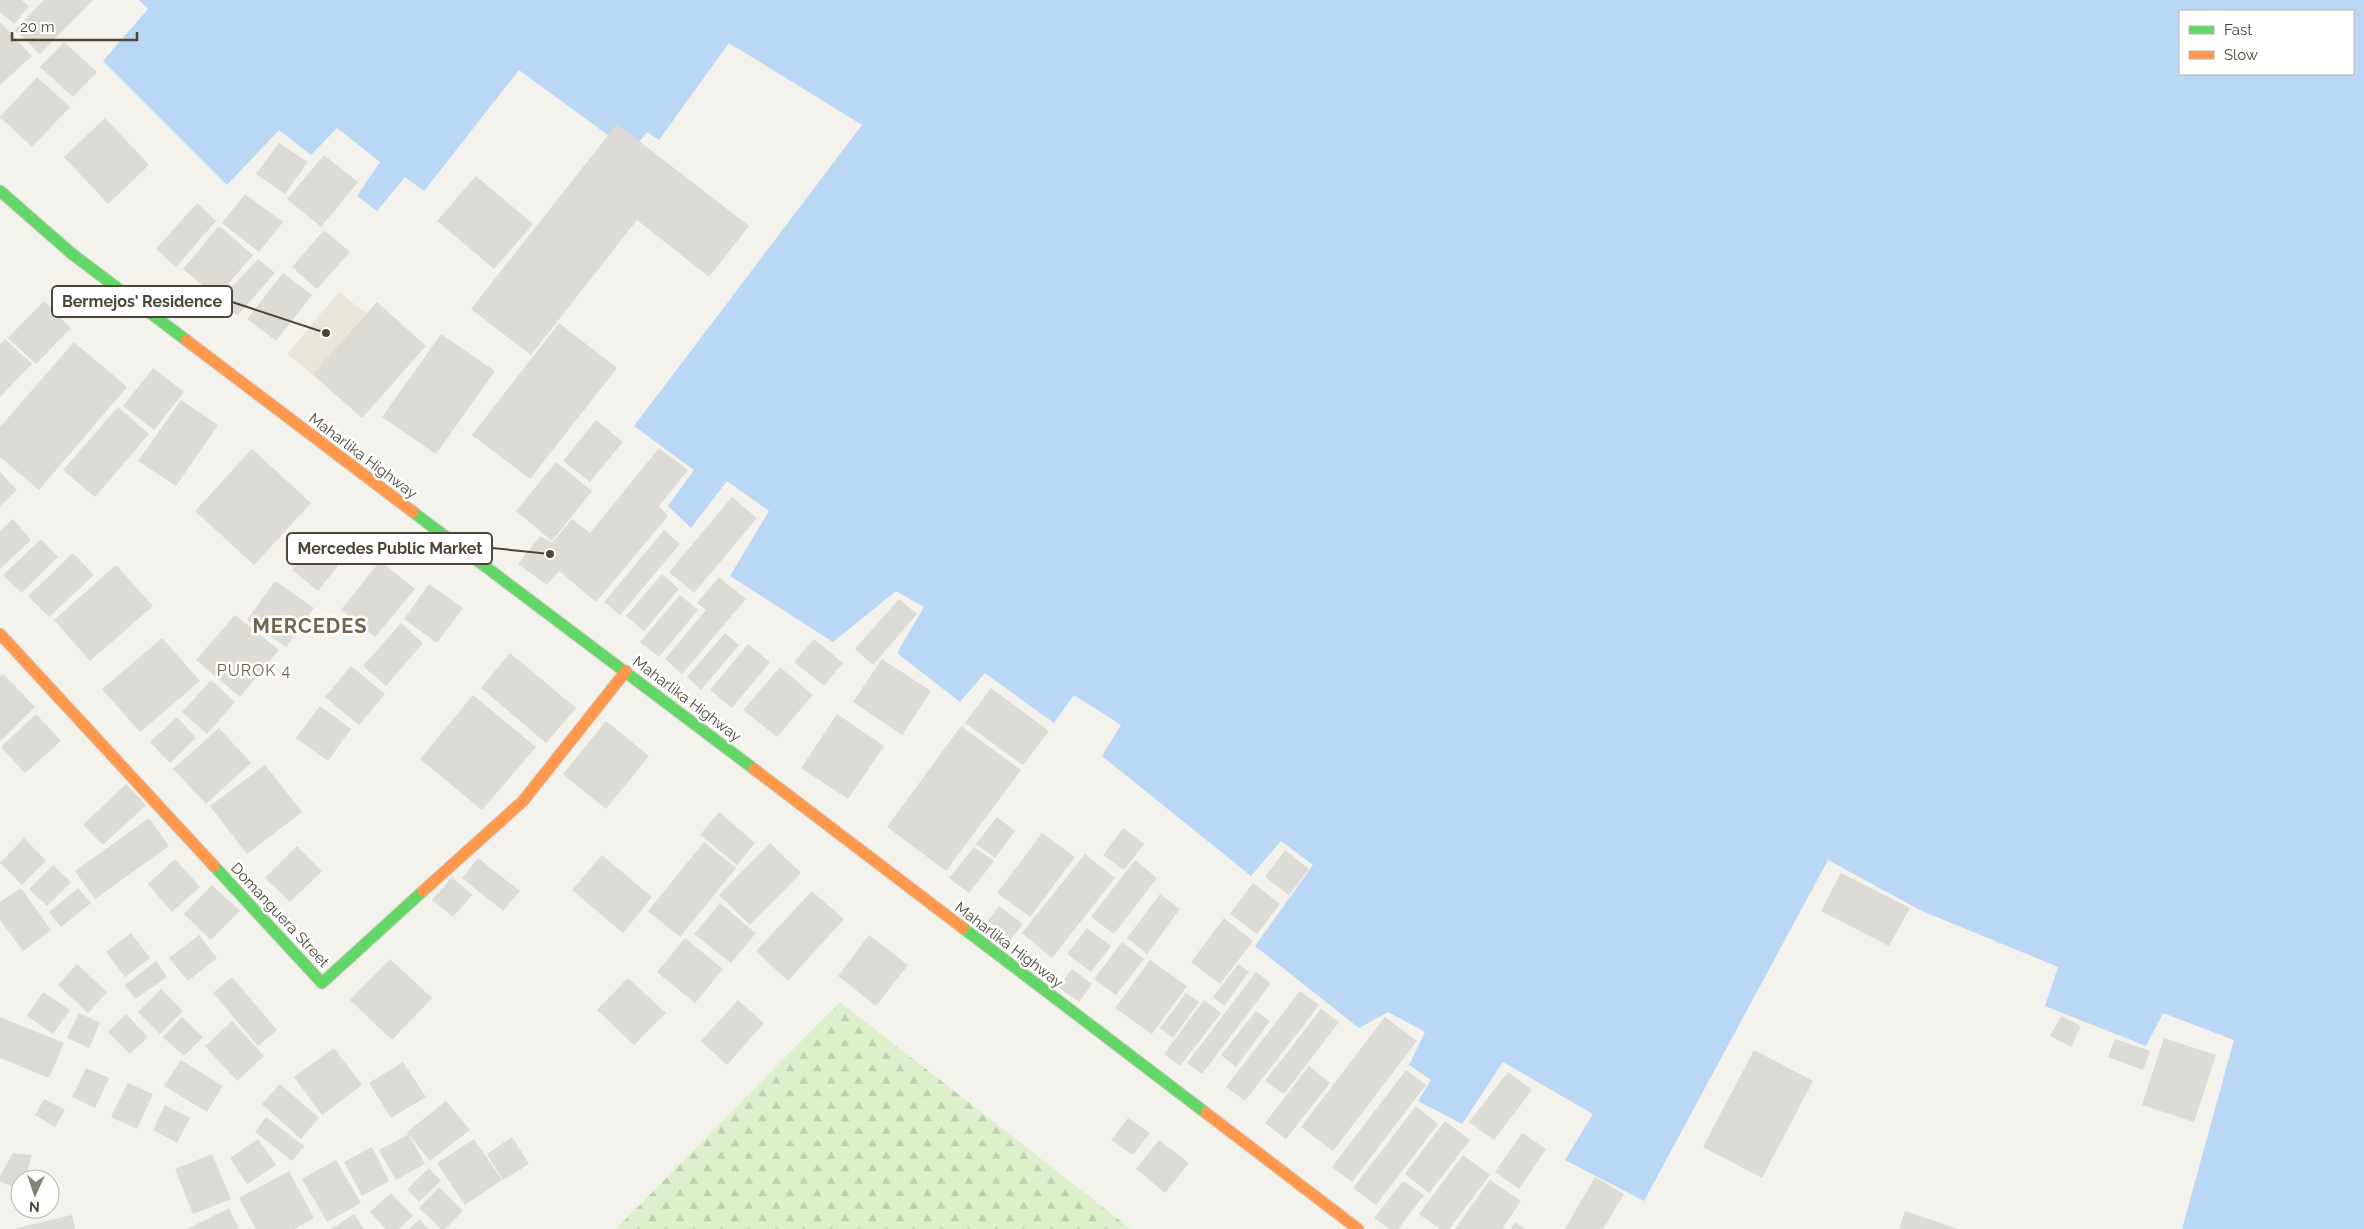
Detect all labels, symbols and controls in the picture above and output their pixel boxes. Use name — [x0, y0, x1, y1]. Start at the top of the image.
scale bar — [12, 10, 138, 42]
legend — [2179, 10, 2354, 75]
text: 20 m — [20, 18, 55, 36]
text: Fast — [2224, 21, 2252, 39]
text: Slow — [2224, 46, 2258, 64]
callout: Bermejos' Residence — [52, 286, 232, 317]
text: Bermejos' Residence — [62, 292, 223, 311]
street label: Maharlika Highway — [305, 409, 421, 503]
callout: Mercedes Public Market — [287, 533, 492, 564]
text: Mercedes Public Market — [298, 539, 482, 558]
district label: MERCEDES — [253, 614, 367, 638]
street label: Maharlika Highway — [629, 652, 745, 746]
district label: PUROK 4 — [217, 661, 291, 680]
street label: Domanguera Street — [227, 859, 333, 971]
street label: Maharlika Highway — [951, 898, 1067, 992]
north arrow — [10, 1169, 60, 1219]
text: N — [29, 1199, 40, 1215]

